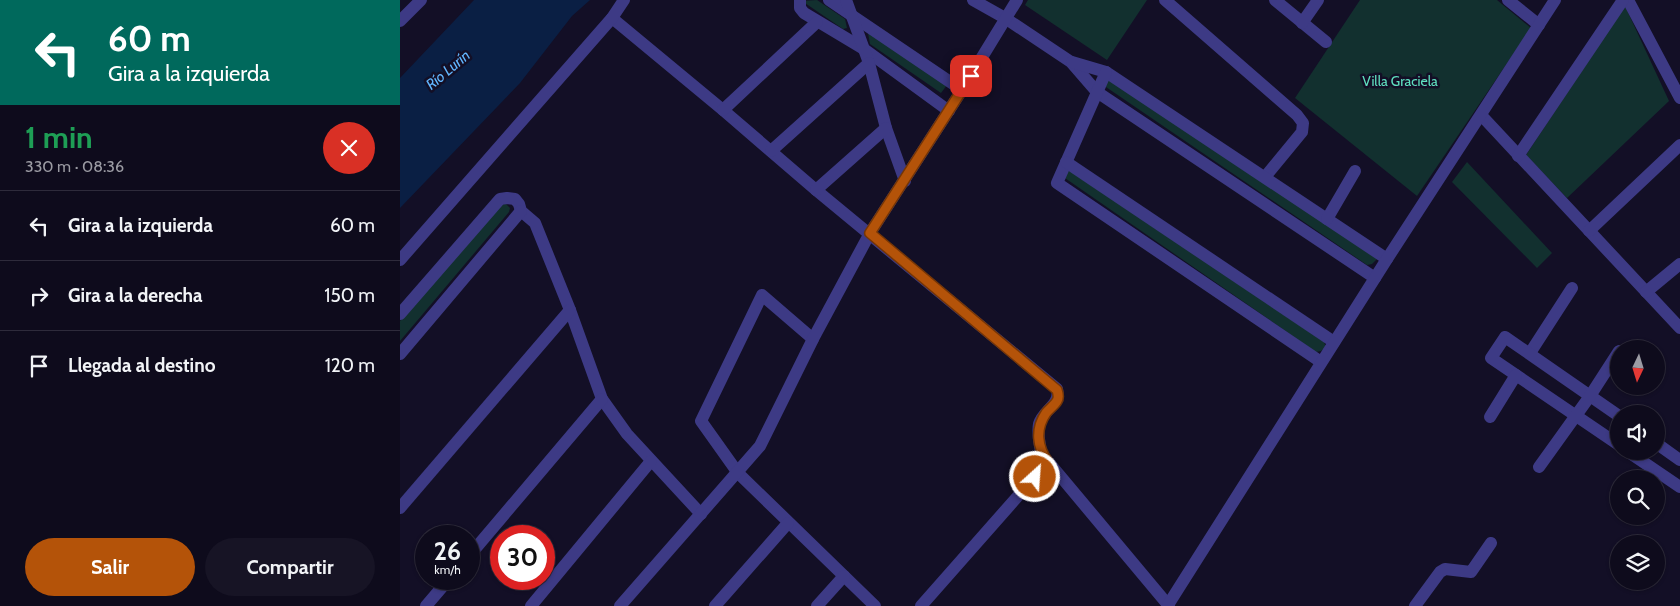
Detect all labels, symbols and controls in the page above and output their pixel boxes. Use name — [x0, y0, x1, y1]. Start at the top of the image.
text: 60 m — [108, 17, 191, 60]
icon: left — [25, 20, 90, 85]
water label: Río Lurín — [422, 46, 474, 94]
pin — [950, 55, 992, 97]
text: Gira a la izquierda — [108, 60, 270, 87]
icon: arrive — [957, 62, 985, 90]
park label: Villa Graciela — [1362, 72, 1438, 90]
text: 1 min — [25, 119, 93, 156]
button: close — [323, 122, 375, 174]
text: 330 m · 08:36 — [25, 157, 124, 176]
icon: left — [25, 212, 53, 240]
text: Gira a la izquierda — [68, 214, 213, 237]
text: 60 m — [330, 214, 375, 237]
icon: right — [25, 282, 53, 310]
text: Gira a la derecha — [68, 284, 203, 307]
text: 150 m — [324, 284, 375, 307]
north arrow — [1610, 340, 1665, 395]
map controls — [1610, 340, 1665, 590]
icon: arrive — [25, 352, 53, 380]
text: Llegada al destino — [68, 354, 215, 377]
text: 120 m — [325, 354, 375, 377]
button: sound — [1610, 405, 1665, 460]
position arrow — [1008, 450, 1060, 502]
button: search — [1610, 470, 1665, 525]
speed limit sign: 30 — [490, 525, 555, 590]
button: layers — [1610, 535, 1665, 590]
text: 26 — [434, 536, 461, 566]
button: Salir — [25, 538, 195, 596]
button: Compartir — [205, 538, 375, 596]
text: km/h — [434, 562, 461, 577]

